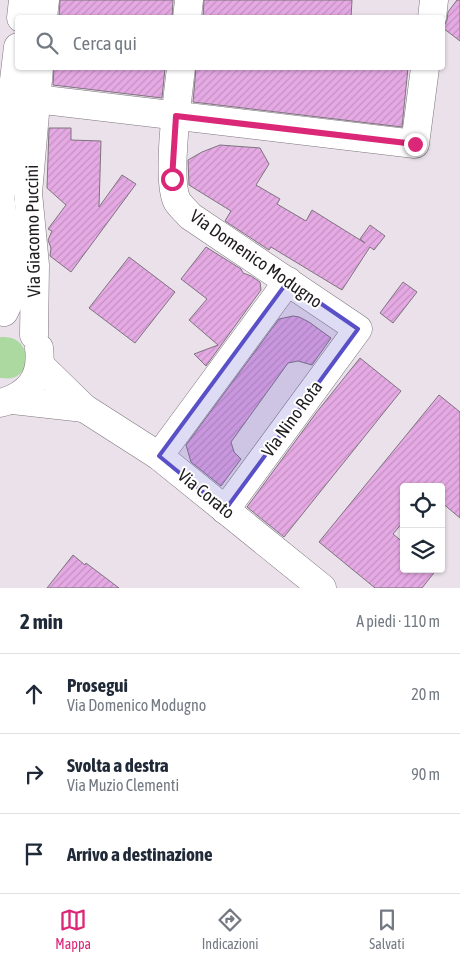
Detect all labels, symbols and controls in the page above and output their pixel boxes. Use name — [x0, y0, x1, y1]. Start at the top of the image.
search box — [15, 15, 445, 70]
icon: search — [33, 29, 61, 57]
text: Cerca qui — [73, 32, 137, 54]
route end — [404, 133, 427, 156]
street label: Via Giacomo Puccini — [21, 164, 44, 298]
route start — [161, 168, 184, 191]
street label: Via Domenico Modugno — [186, 205, 326, 312]
street label: Via Nino Rota — [257, 376, 326, 461]
street label: Via Corato — [174, 464, 239, 523]
map controls — [400, 483, 445, 573]
button: locate — [400, 483, 445, 528]
button: layers — [400, 528, 445, 573]
text: 2 min — [20, 609, 63, 633]
text: A piedi · 110 m — [356, 612, 440, 630]
text: Prosegui — [67, 674, 128, 696]
icon: ahead — [20, 680, 48, 708]
text: 20 m — [411, 685, 440, 703]
text: Via Domenico Modugno — [67, 696, 206, 714]
text: Svolta a destra — [67, 754, 169, 776]
icon: right — [20, 760, 48, 788]
text: 90 m — [411, 765, 440, 783]
text: Via Muzio Clementi — [67, 776, 179, 794]
icon: arrive — [20, 840, 48, 868]
text: Arrivo a destinazione — [67, 843, 213, 865]
tab: Mappa — [55, 906, 91, 952]
tab: Indicazioni — [202, 906, 259, 952]
tab: Salvati — [369, 906, 405, 952]

